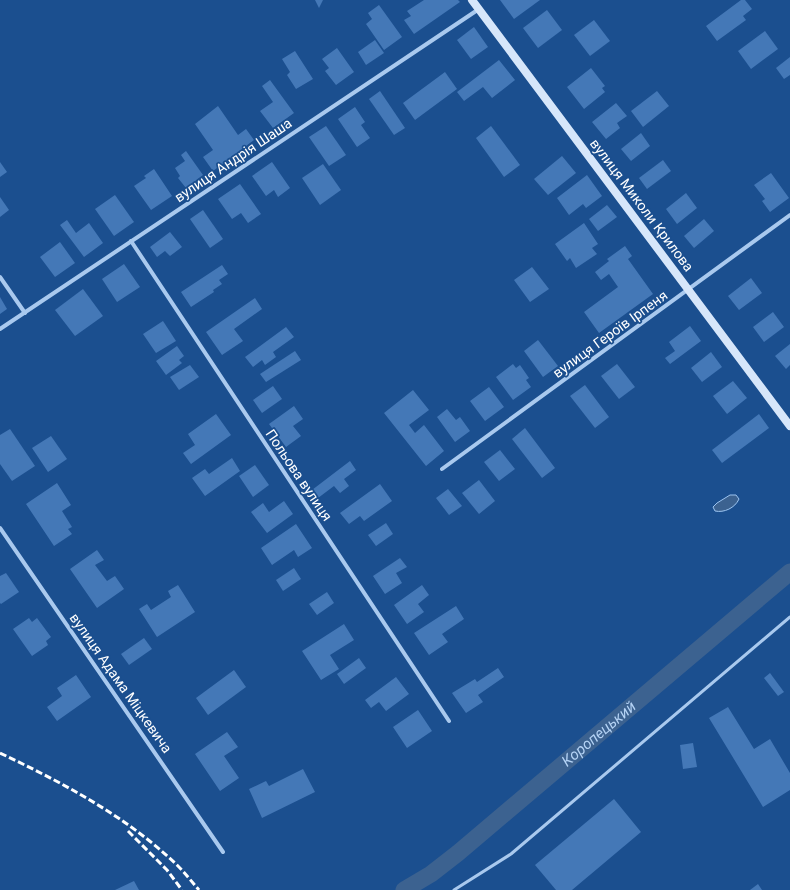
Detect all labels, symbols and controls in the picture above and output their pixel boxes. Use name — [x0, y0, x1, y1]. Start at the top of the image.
street label: вулиця Андрія Шаша — [171, 115, 295, 205]
street label: вулиця Миколи Крилова — [587, 136, 697, 274]
street label: вулиця Героїв Ірпеня — [550, 287, 670, 381]
street label: Польова вулиця — [262, 426, 336, 524]
street label: вулиця Адама Міцкевича — [67, 610, 175, 756]
water label: Коропецький — [558, 697, 639, 770]

